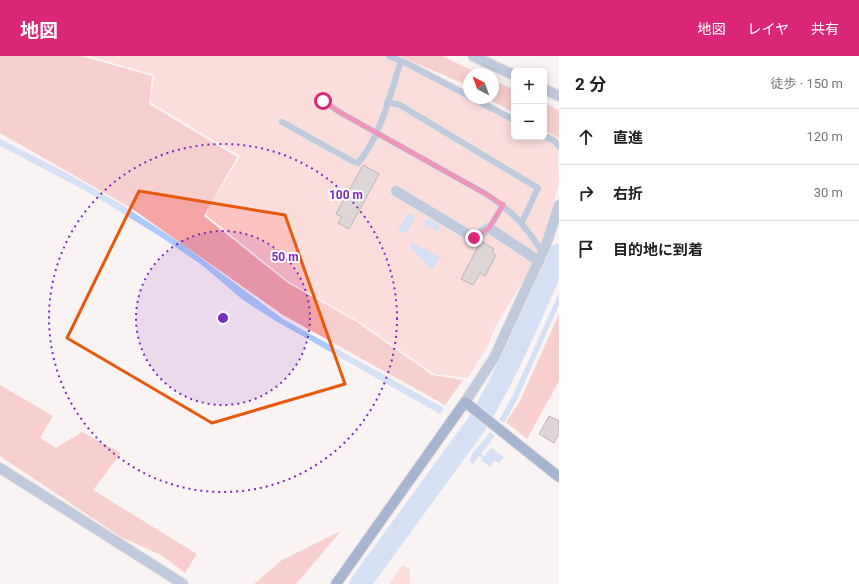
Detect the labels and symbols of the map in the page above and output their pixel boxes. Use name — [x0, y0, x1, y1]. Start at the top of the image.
north arrow — [463, 68, 499, 104]
route start — [314, 92, 332, 110]
text: 100 m — [329, 188, 363, 202]
route end — [465, 229, 483, 247]
text: 50 m — [271, 250, 299, 264]
centre of rings — [216, 311, 230, 325]

